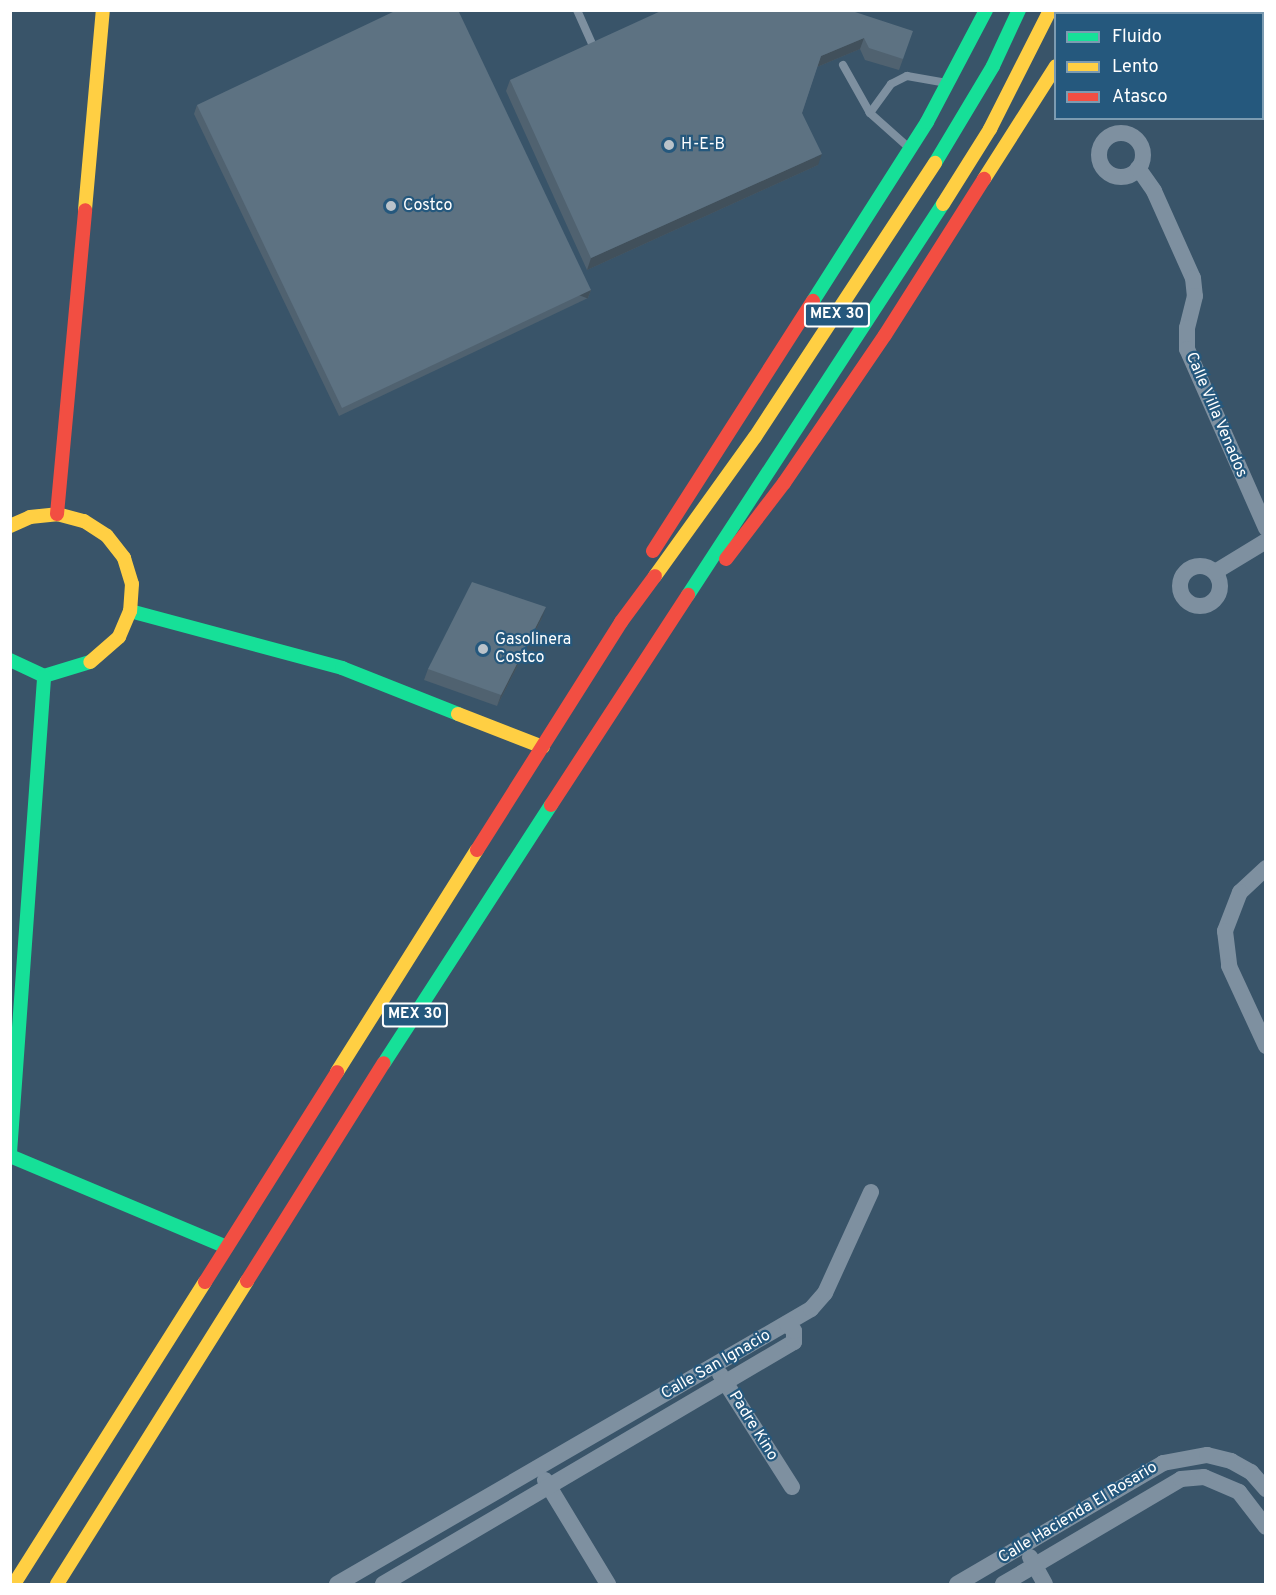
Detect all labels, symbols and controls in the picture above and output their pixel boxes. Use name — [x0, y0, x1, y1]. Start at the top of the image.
legend — [1054, 12, 1264, 120]
text: Fluido — [1112, 26, 1162, 49]
text: Lento — [1112, 56, 1158, 79]
text: Atasco — [1112, 86, 1168, 109]
place label: H-E-B — [681, 135, 725, 155]
marker: H-E-B — [662, 138, 676, 152]
place label: Costco — [403, 196, 452, 216]
marker: Costco — [384, 199, 398, 213]
road number: MEX 30 — [802, 303, 872, 327]
street label: Calle Villa Venados — [1181, 349, 1251, 481]
place label: Gasolinera Costco — [495, 630, 571, 668]
marker: Gasolinera Costco — [476, 642, 490, 656]
road number: MEX 30 — [380, 1003, 450, 1027]
street label: Calle San Ignacio — [658, 1326, 774, 1404]
street label: Padre Kino — [724, 1388, 782, 1464]
street label: Calle Hacienda El Rosario — [995, 1458, 1161, 1568]

